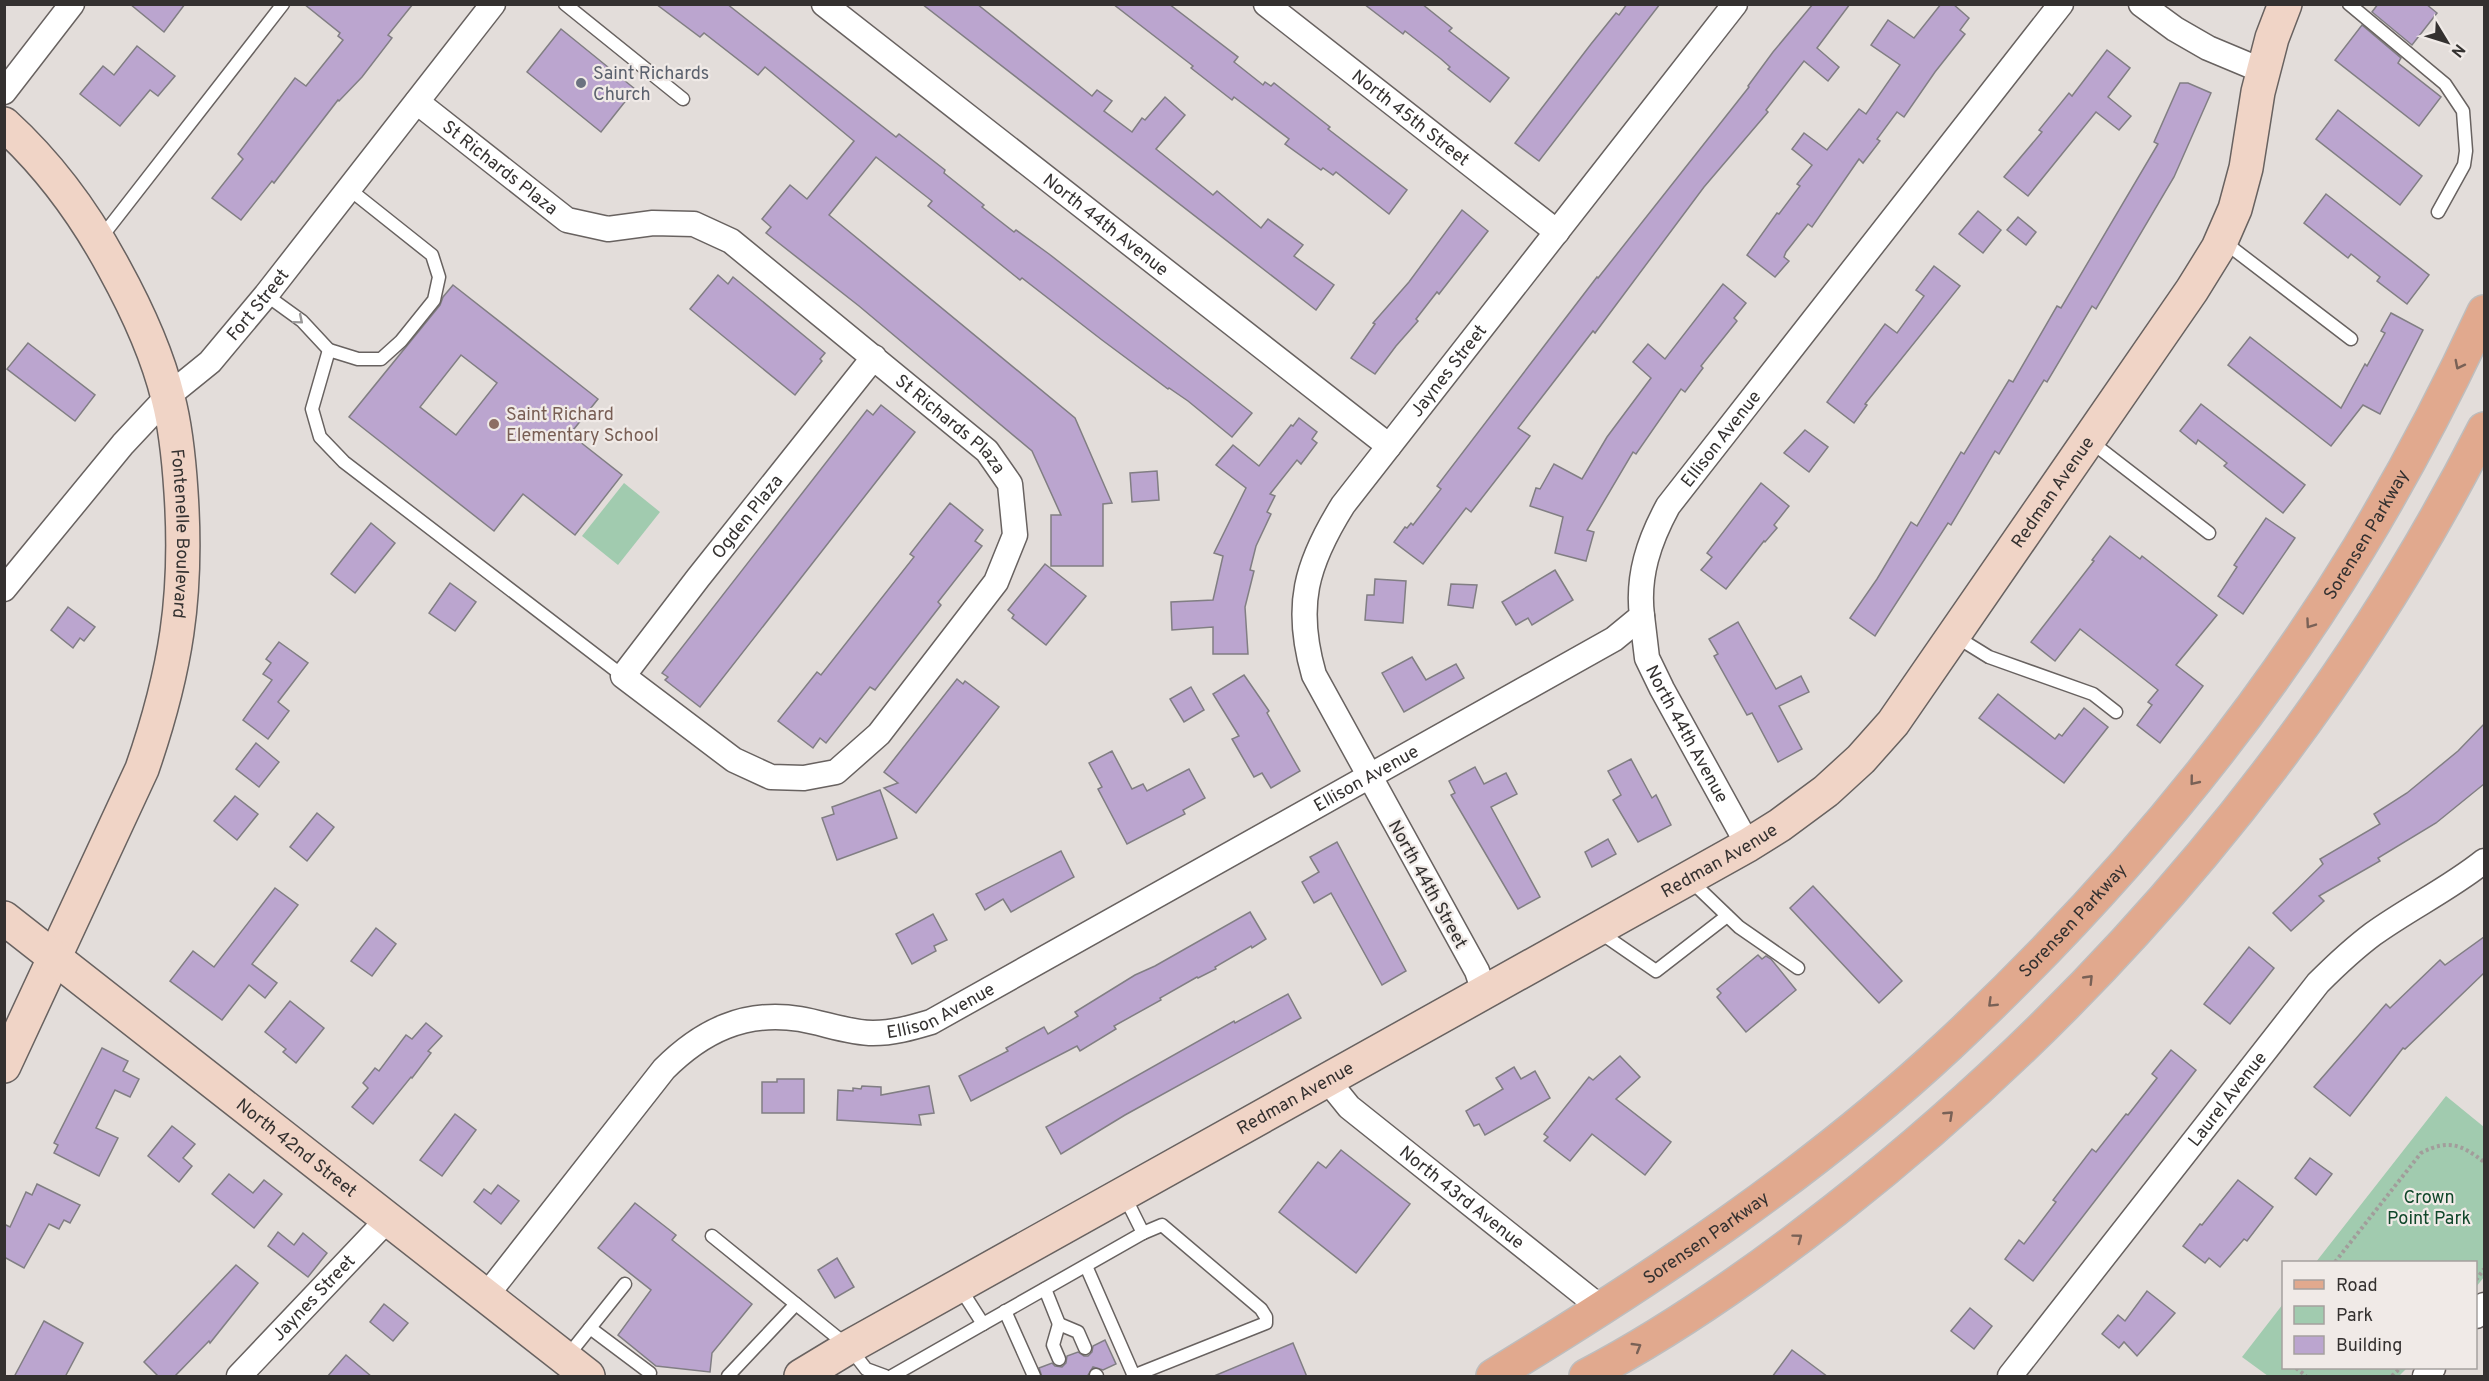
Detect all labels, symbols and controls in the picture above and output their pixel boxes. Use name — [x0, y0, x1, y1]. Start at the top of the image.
north arrow — [2417, 12, 2477, 72]
text: N — [2446, 39, 2469, 61]
place label: Saint Richards Church — [593, 63, 709, 107]
street label: North 45th Street — [1346, 65, 1474, 172]
marker: Saint Richards Church — [574, 76, 588, 90]
street label: St Richards Plaza — [437, 116, 562, 221]
street label: North 44th Avenue — [1037, 169, 1173, 282]
street label: Fort Street — [222, 265, 295, 346]
one-way arrow — [292, 313, 303, 324]
street label: Jaynes Street — [1406, 321, 1493, 422]
one-way arrow — [2455, 358, 2467, 369]
street label: St Richards Plaza — [890, 370, 1010, 479]
street label: Ellison Avenue — [1677, 386, 1767, 493]
place label: Saint Richard Elementary School — [506, 404, 659, 448]
marker: Saint Richard Elementary School — [487, 417, 501, 431]
street label: Redman Avenue — [2007, 433, 2100, 553]
street label: Fontenelle Boulevard — [164, 448, 193, 620]
street label: Sorensen Parkway — [2319, 466, 2415, 605]
street label: Ogden Plaza — [708, 471, 789, 564]
one-way arrow — [2306, 618, 2317, 629]
street label: North 44th Avenue — [1639, 662, 1733, 807]
street label: Ellison Avenue — [1310, 741, 1423, 818]
one-way arrow — [2190, 774, 2201, 785]
street label: North 44th Street — [1382, 816, 1472, 953]
street label: Redman Avenue — [1658, 819, 1782, 904]
street label: Sorensen Parkway — [2015, 860, 2133, 983]
one-way arrow — [2082, 975, 2093, 986]
street label: Ellison Avenue — [885, 978, 999, 1045]
one-way arrow — [1988, 996, 1999, 1007]
street label: Laurel Avenue — [2184, 1048, 2273, 1152]
street label: Redman Avenue — [1233, 1057, 1358, 1141]
street label: North 42nd Street — [231, 1094, 361, 1203]
one-way arrow — [1942, 1111, 1953, 1122]
street label: North 43rd Avenue — [1394, 1142, 1528, 1255]
street label: Sorensen Parkway — [1639, 1187, 1774, 1291]
park label: Crown Point Park — [2387, 1187, 2471, 1231]
one-way arrow — [1792, 1234, 1803, 1245]
street label: Jaynes Street — [268, 1250, 361, 1347]
legend — [2282, 1261, 2477, 1369]
text: Road — [2336, 1275, 2378, 1298]
text: Park — [2336, 1305, 2373, 1328]
text: Building — [2336, 1335, 2402, 1358]
one-way arrow — [1631, 1342, 1641, 1354]

